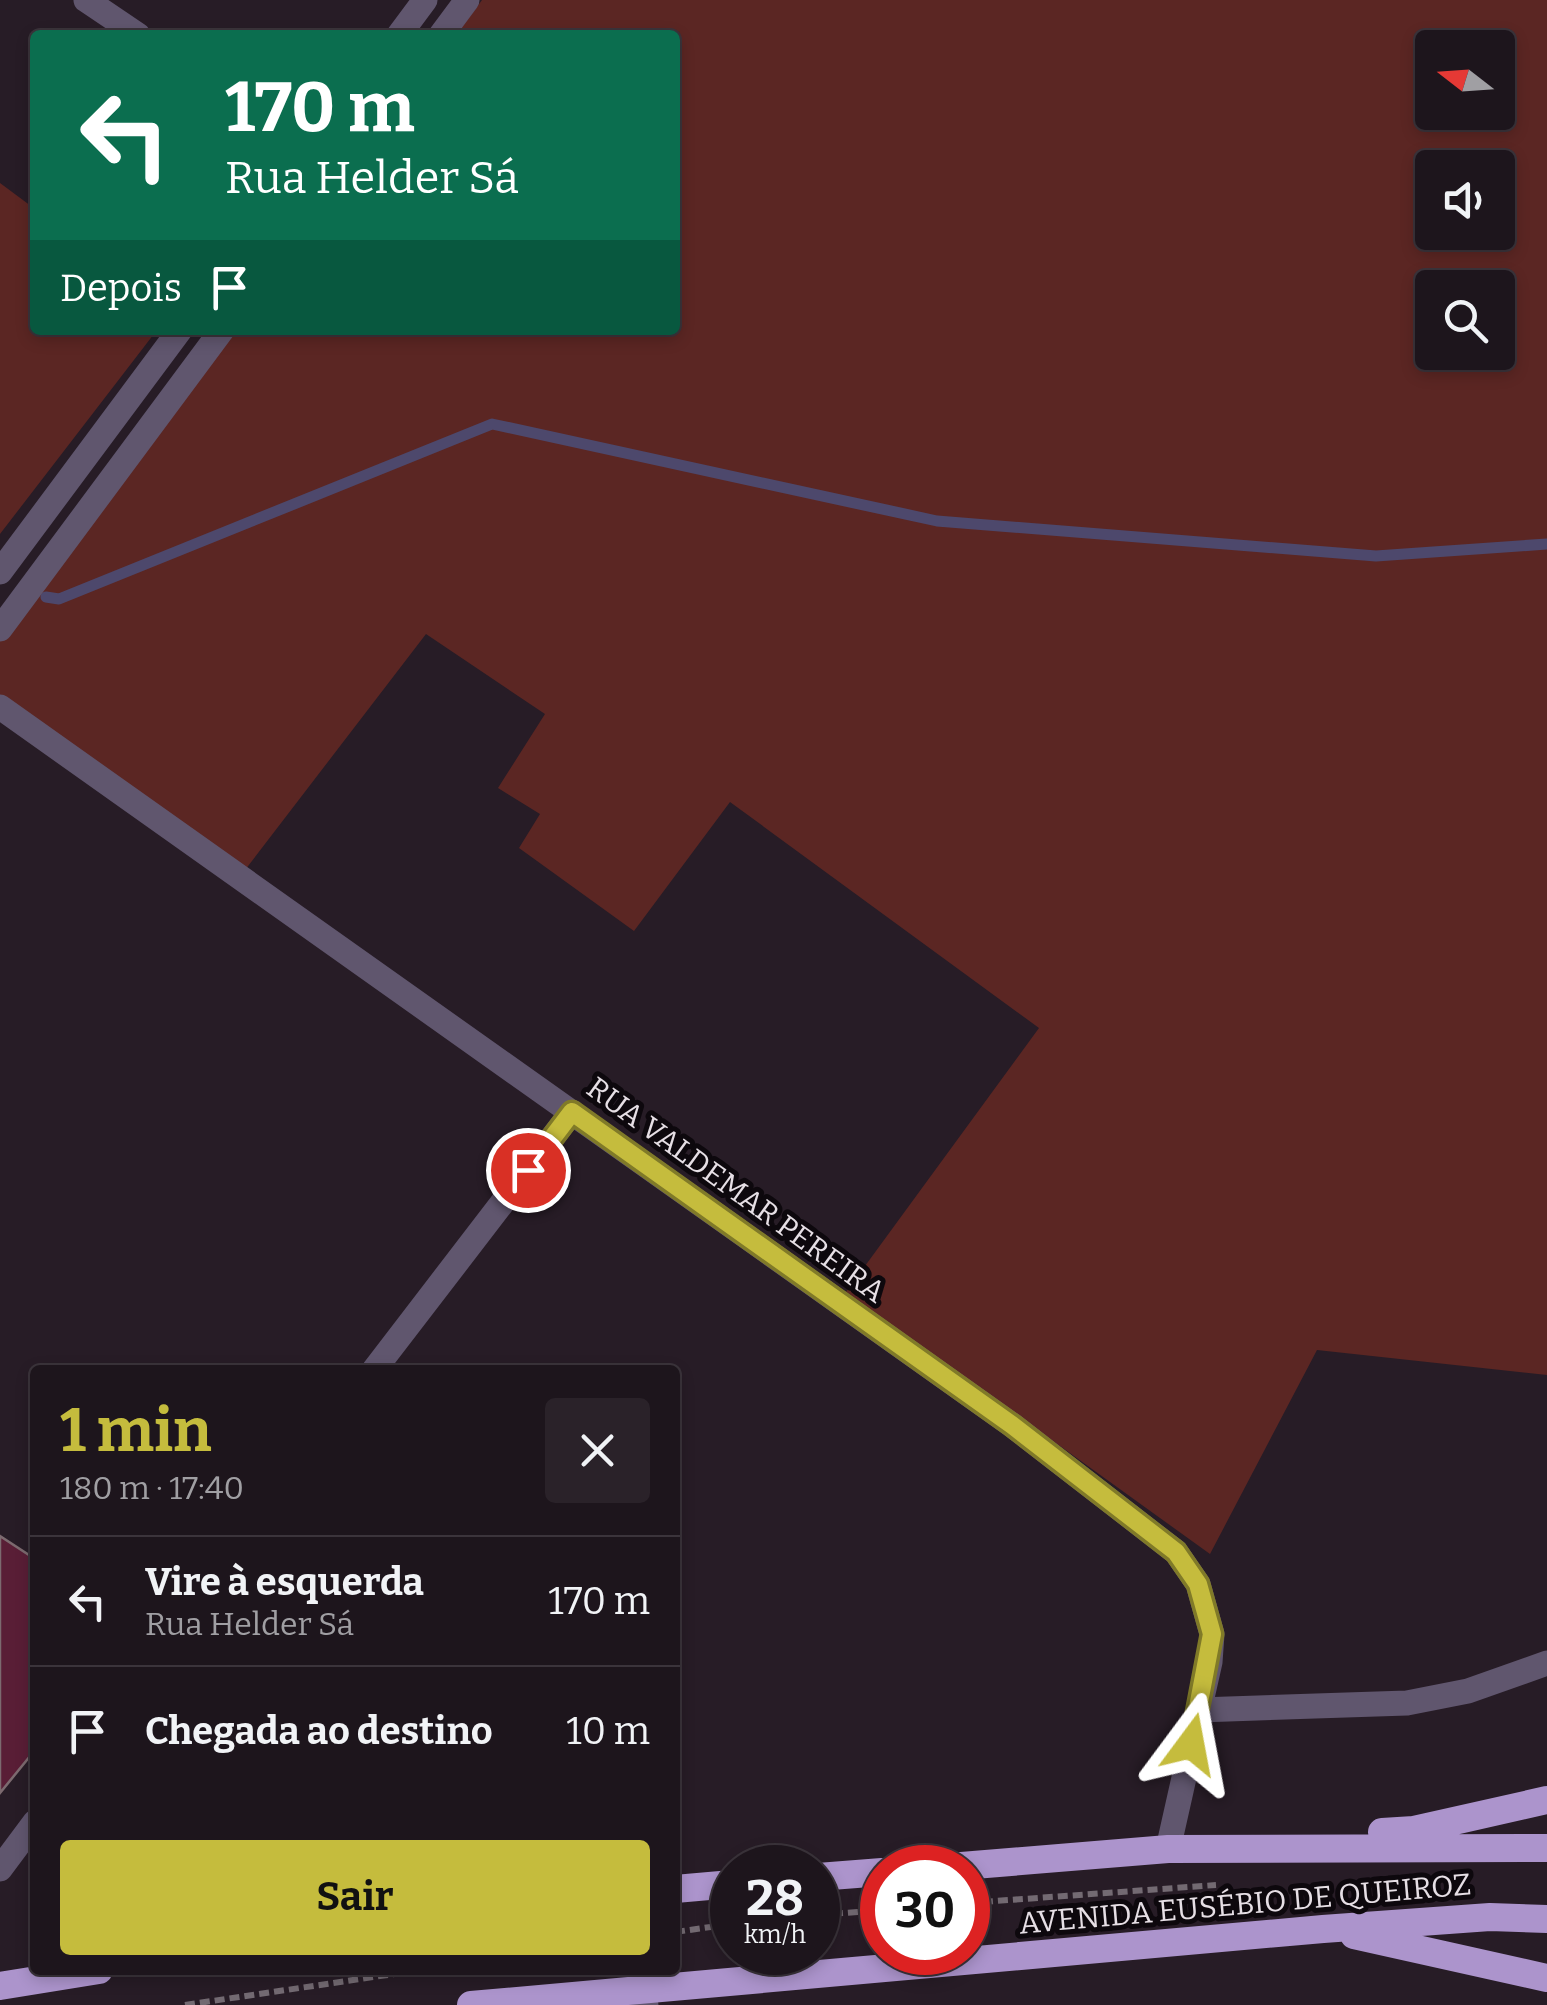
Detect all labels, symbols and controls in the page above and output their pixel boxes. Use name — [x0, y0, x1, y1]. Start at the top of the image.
north arrow — [1415, 30, 1515, 130]
map controls — [1415, 30, 1515, 370]
text: 170 m — [225, 66, 415, 150]
icon: left — [60, 70, 190, 200]
button: sound — [1415, 150, 1515, 250]
text: Rua Helder Sá — [225, 151, 519, 205]
icon: arrive — [202, 260, 257, 315]
text: Depois — [60, 265, 182, 311]
button: search — [1415, 270, 1515, 370]
street label: RUA VALDEMAR PEREIRA — [580, 1070, 893, 1311]
pin — [486, 1128, 571, 1213]
icon: arrive — [501, 1143, 556, 1198]
text: 1 min — [60, 1395, 212, 1467]
button: close — [545, 1398, 650, 1503]
text: 180 m · 17:40 — [60, 1469, 244, 1507]
text: Vire à esquerda — [145, 1559, 424, 1605]
icon: left — [60, 1574, 115, 1629]
text: 170 m — [548, 1578, 650, 1624]
text: Rua Helder Sá — [145, 1605, 354, 1643]
position arrow — [1139, 1692, 1243, 1796]
icon: arrive — [60, 1704, 115, 1759]
text: Chegada ao destino — [145, 1708, 493, 1754]
text: 10 m — [566, 1708, 650, 1754]
button: Sair — [60, 1840, 650, 1955]
speed limit sign: 30 — [860, 1845, 990, 1975]
street label: AVENIDA EUSÉBIO DE QUEIROZ — [1017, 1866, 1473, 1942]
text: 28 — [746, 1868, 804, 1928]
text: km/h — [744, 1920, 806, 1950]

